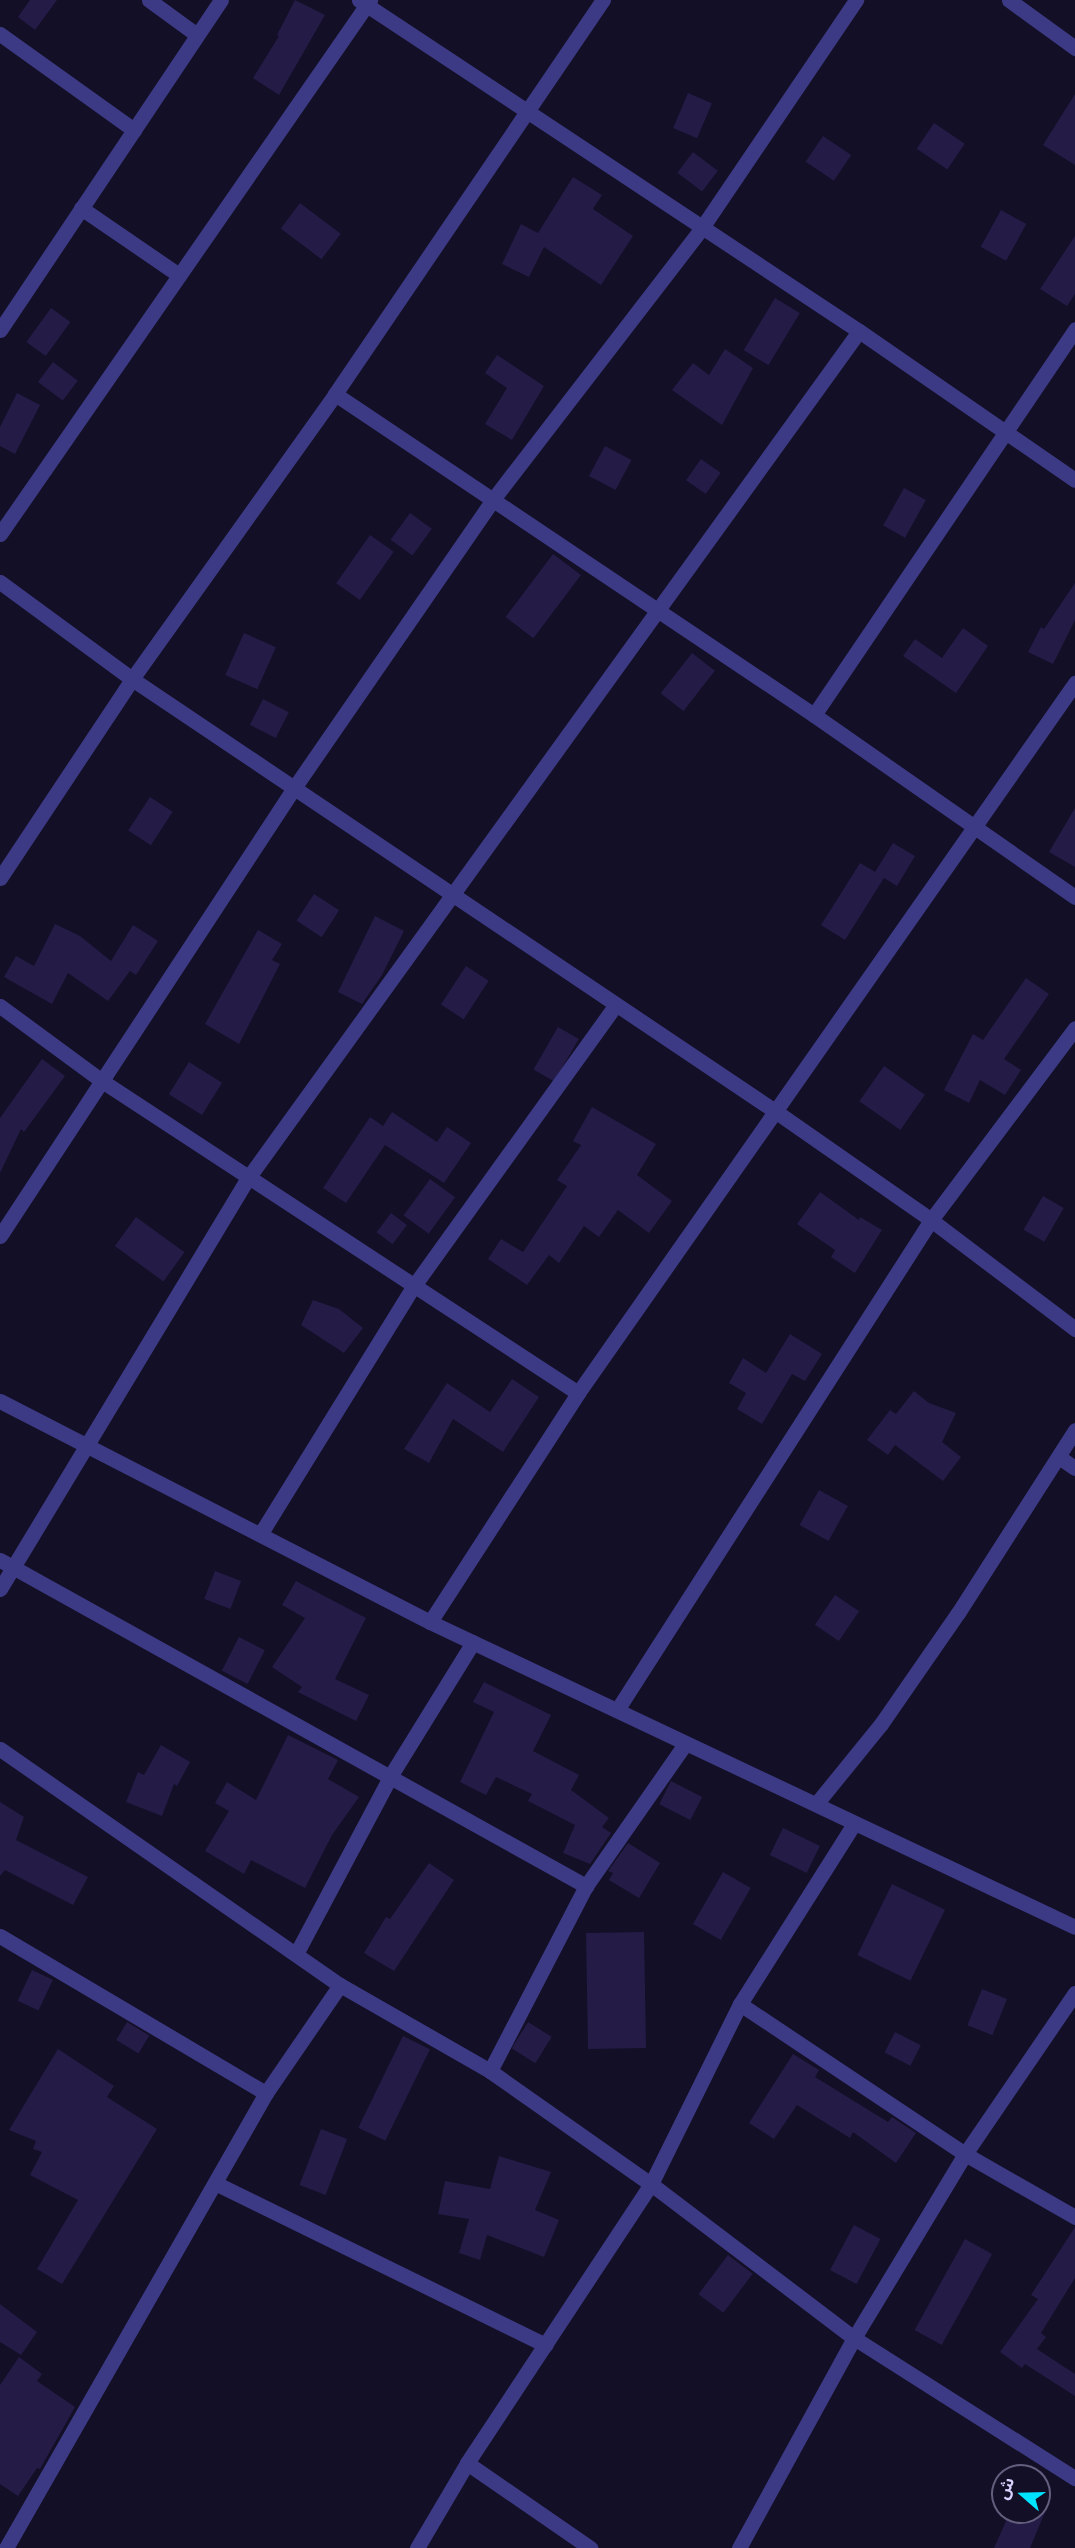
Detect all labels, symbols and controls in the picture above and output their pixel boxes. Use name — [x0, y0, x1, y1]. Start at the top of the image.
north arrow — [991, 2464, 1051, 2524]
text: ش — [992, 2474, 1020, 2503]

